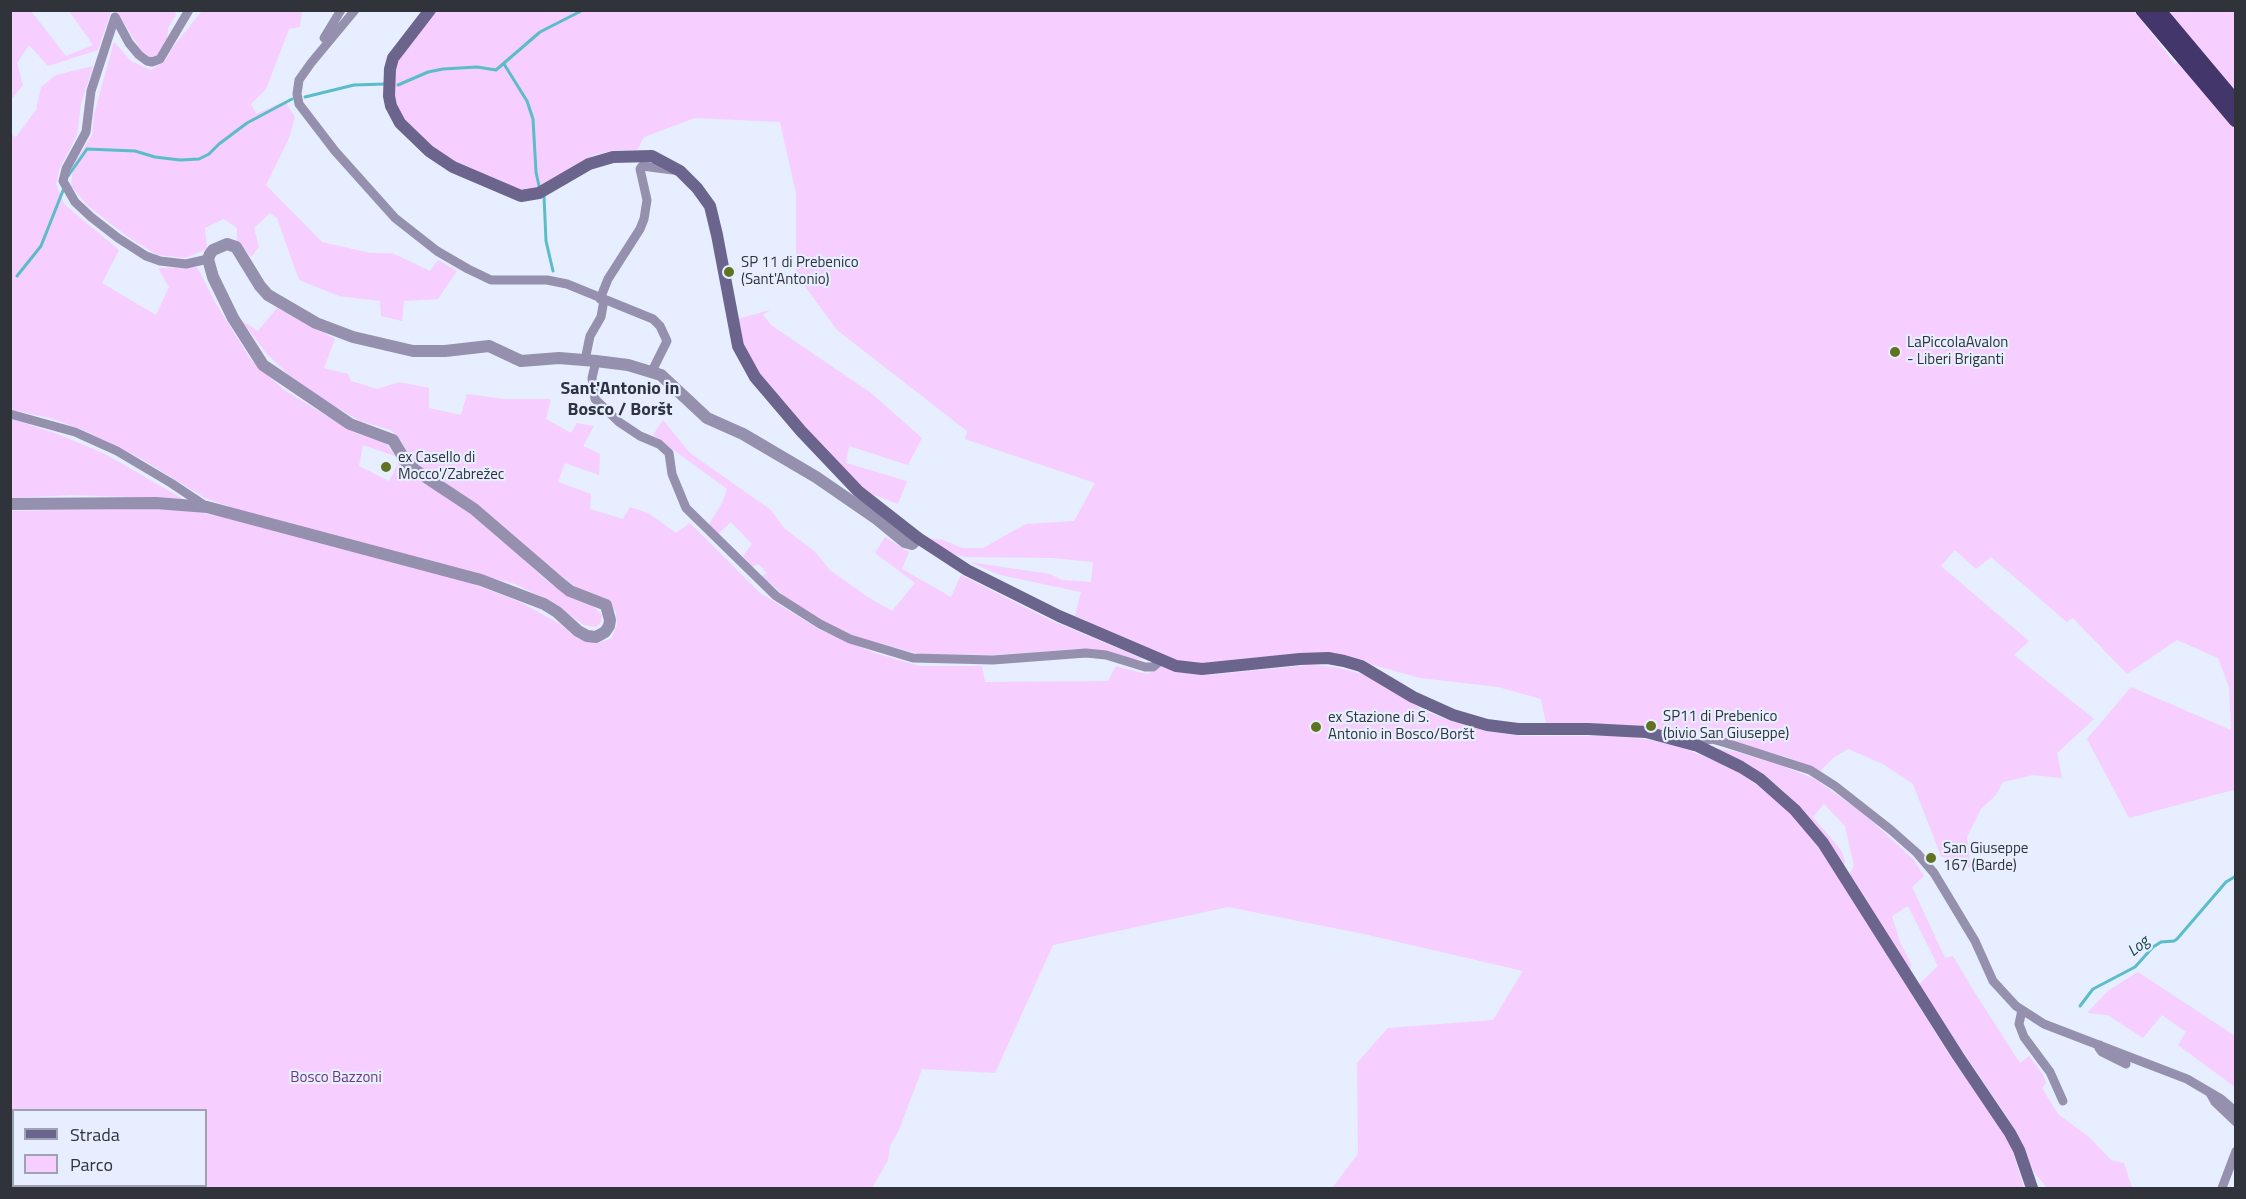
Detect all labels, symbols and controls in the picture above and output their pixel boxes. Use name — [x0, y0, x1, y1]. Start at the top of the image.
place label: SP 11 di Prebenico (Sant'Antonio) — [741, 254, 859, 289]
marker: SP 11 di Prebenico (Sant'Antonio) — [722, 265, 736, 279]
place label: LaPiccolaAvalon - Liberi Briganti — [1907, 334, 2008, 369]
marker: LaPiccolaAvalon - Liberi Briganti — [1888, 345, 1902, 359]
district label: Sant'Antonio in Bosco / Boršt — [561, 379, 679, 422]
place label: ex Casello di Mocco'/Zabrežec — [398, 449, 504, 484]
marker: ex Casello di Mocco'/Zabrežec — [379, 460, 393, 474]
place label: SP11 di Prebenico (bivio San Giuseppe) — [1663, 708, 1789, 743]
place label: ex Stazione di S. Antonio in Bosco/Boršt — [1328, 709, 1475, 744]
marker: SP11 di Prebenico (bivio San Giuseppe) — [1644, 719, 1658, 733]
marker: ex Stazione di S. Antonio in Bosco/Boršt — [1309, 720, 1323, 734]
place label: San Giuseppe 167 (Barde) — [1943, 840, 2028, 875]
marker: San Giuseppe 167 (Barde) — [1924, 851, 1938, 865]
water label: Log — [2124, 933, 2154, 961]
park label: Bosco Bazzoni — [290, 1069, 382, 1087]
legend — [12, 1109, 207, 1187]
text: Strada — [70, 1121, 120, 1148]
text: Parco — [70, 1151, 113, 1178]

